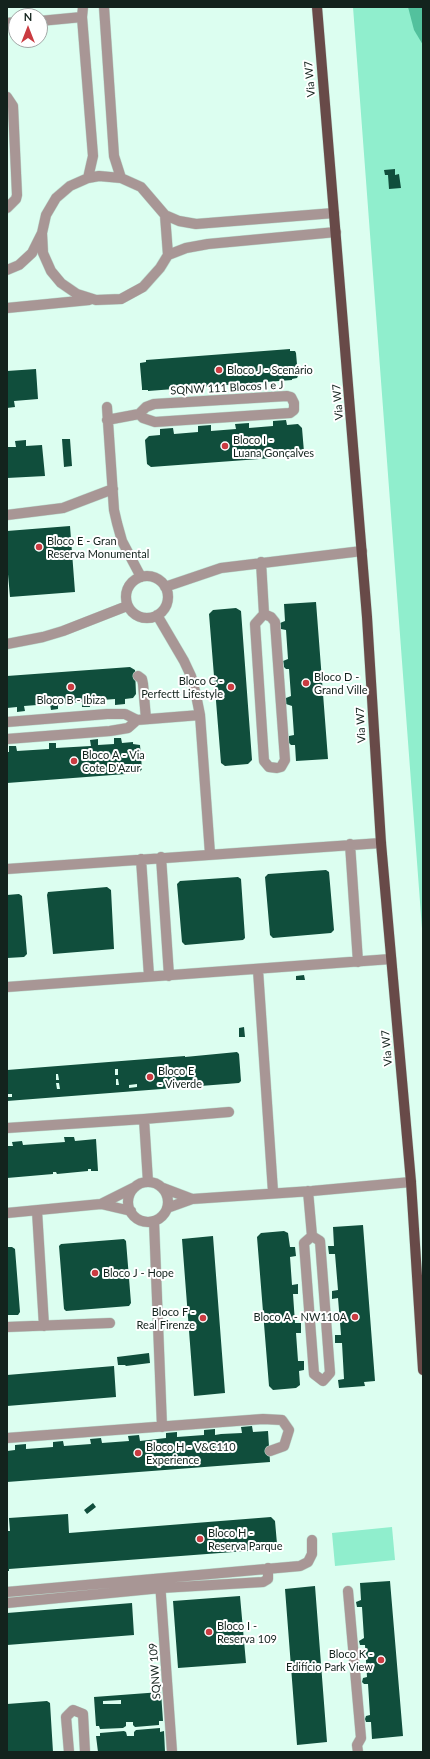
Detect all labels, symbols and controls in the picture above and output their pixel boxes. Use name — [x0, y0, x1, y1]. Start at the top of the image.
north arrow — [8, 8, 48, 48]
text: N — [24, 10, 32, 23]
street label: Via W7 — [302, 60, 318, 98]
place label: Bloco J - Scenário — [227, 363, 313, 377]
marker: Bloco J - Scenário — [214, 365, 224, 375]
street label: SQNW 111 Blocos I e J — [170, 378, 284, 398]
street label: Via W7 — [330, 383, 346, 421]
place label: Bloco I - Luana Gonçalves — [233, 433, 314, 459]
marker: Bloco I - Luana Gonçalves — [220, 441, 230, 451]
place label: Bloco E - Gran Reserva Monumental — [47, 534, 149, 560]
marker: Bloco E - Gran Reserva Monumental — [34, 542, 44, 552]
place label: Bloco D - Grand Ville — [314, 670, 368, 696]
place label: Bloco C - Perfectt Lifestyle — [141, 674, 223, 700]
marker: Bloco D - Grand Ville — [301, 678, 311, 688]
marker: Bloco B - Ibiza — [66, 682, 76, 692]
marker: Bloco C - Perfectt Lifestyle — [226, 682, 236, 692]
place label: Bloco B - Ibiza — [36, 693, 106, 707]
street label: Via W7 — [353, 707, 369, 743]
place label: Bloco A - Via Cote D'Azur — [82, 748, 145, 774]
marker: Bloco A - Via Cote D'Azur — [69, 756, 79, 766]
street label: Via W7 — [379, 1029, 395, 1067]
place label: Bloco E - Viverde — [158, 1064, 202, 1090]
marker: Bloco E - Viverde — [145, 1072, 155, 1082]
place label: Bloco J - Hope — [103, 1266, 174, 1280]
marker: Bloco J - Hope — [90, 1268, 100, 1278]
place label: Bloco F - Real Firenze — [137, 1305, 195, 1331]
place label: Bloco A - NW110A — [253, 1310, 347, 1324]
marker: Bloco A - NW110A — [350, 1312, 360, 1322]
marker: Bloco F - Real Firenze — [198, 1313, 208, 1323]
place label: Bloco H - V&C110 Experience — [146, 1440, 236, 1466]
marker: Bloco H - V&C110 Experience — [133, 1448, 143, 1458]
place label: Bloco H - Reserva Parque — [208, 1526, 283, 1552]
marker: Bloco H - Reserva Parque — [195, 1534, 205, 1544]
place label: Bloco I - Reserva 109 — [217, 1619, 277, 1645]
marker: Bloco I - Reserva 109 — [204, 1627, 214, 1637]
street label: SQNW 109 — [146, 1642, 164, 1700]
place label: Bloco K - Edifício Park View — [286, 1647, 373, 1673]
marker: Bloco K - Edifício Park View — [376, 1655, 386, 1665]

